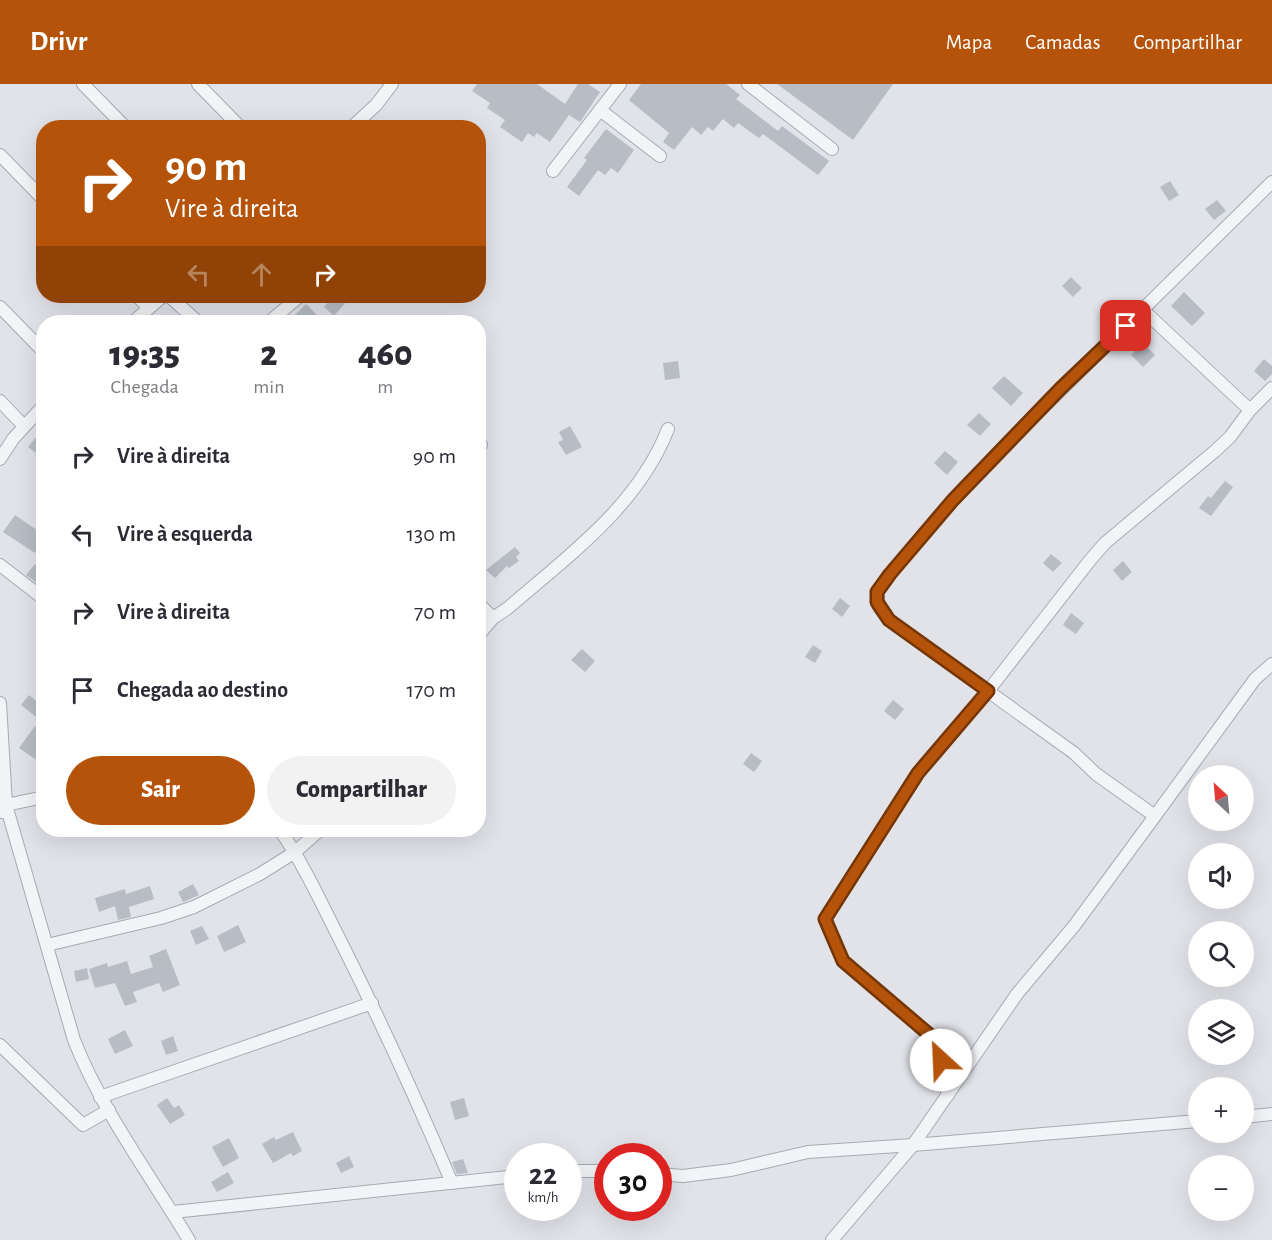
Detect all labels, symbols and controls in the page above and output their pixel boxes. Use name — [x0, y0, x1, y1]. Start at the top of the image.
text: Drivr — [30, 28, 87, 56]
text: Mapa — [946, 32, 992, 53]
text: Camadas — [1025, 32, 1100, 53]
text: Compartilhar — [1133, 32, 1242, 53]
icon: right — [66, 144, 144, 222]
text: 90 m — [165, 146, 247, 188]
text: Vire à direita — [165, 195, 299, 222]
icon: left — [182, 258, 215, 291]
icon: ahead — [245, 258, 278, 291]
icon: right — [308, 258, 341, 291]
pin — [1100, 300, 1151, 351]
icon: arrive — [1109, 309, 1142, 342]
text: 19:35 — [109, 336, 180, 372]
text: 2 — [260, 336, 278, 372]
text: 460 — [358, 336, 413, 372]
text: Chegada — [111, 377, 179, 397]
text: min — [253, 377, 285, 397]
text: m — [377, 377, 393, 397]
icon: right — [66, 440, 99, 473]
text: Vire à direita — [117, 445, 230, 467]
text: 90 m — [413, 445, 456, 467]
icon: left — [66, 518, 99, 551]
text: Vire à esquerda — [117, 523, 253, 545]
text: 130 m — [407, 523, 456, 545]
icon: right — [66, 596, 99, 629]
text: Vire à direita — [117, 601, 230, 623]
text: 70 m — [414, 601, 456, 623]
icon: arrive — [66, 674, 99, 707]
text: Chegada ao destino — [117, 679, 288, 701]
text: 170 m — [406, 679, 456, 701]
button: Sair — [66, 756, 255, 825]
button: Compartilhar — [267, 756, 456, 825]
north arrow — [1188, 765, 1254, 831]
map controls — [1188, 765, 1254, 1221]
button: sound — [1188, 843, 1254, 909]
button: search — [1188, 921, 1254, 987]
button: layers — [1188, 999, 1254, 1065]
position arrow — [909, 1028, 973, 1092]
button: + — [1188, 1077, 1254, 1143]
speed limit sign: 30 — [594, 1143, 672, 1221]
button: − — [1188, 1155, 1254, 1221]
text: 22 — [529, 1160, 557, 1190]
text: km/h — [528, 1190, 558, 1205]

